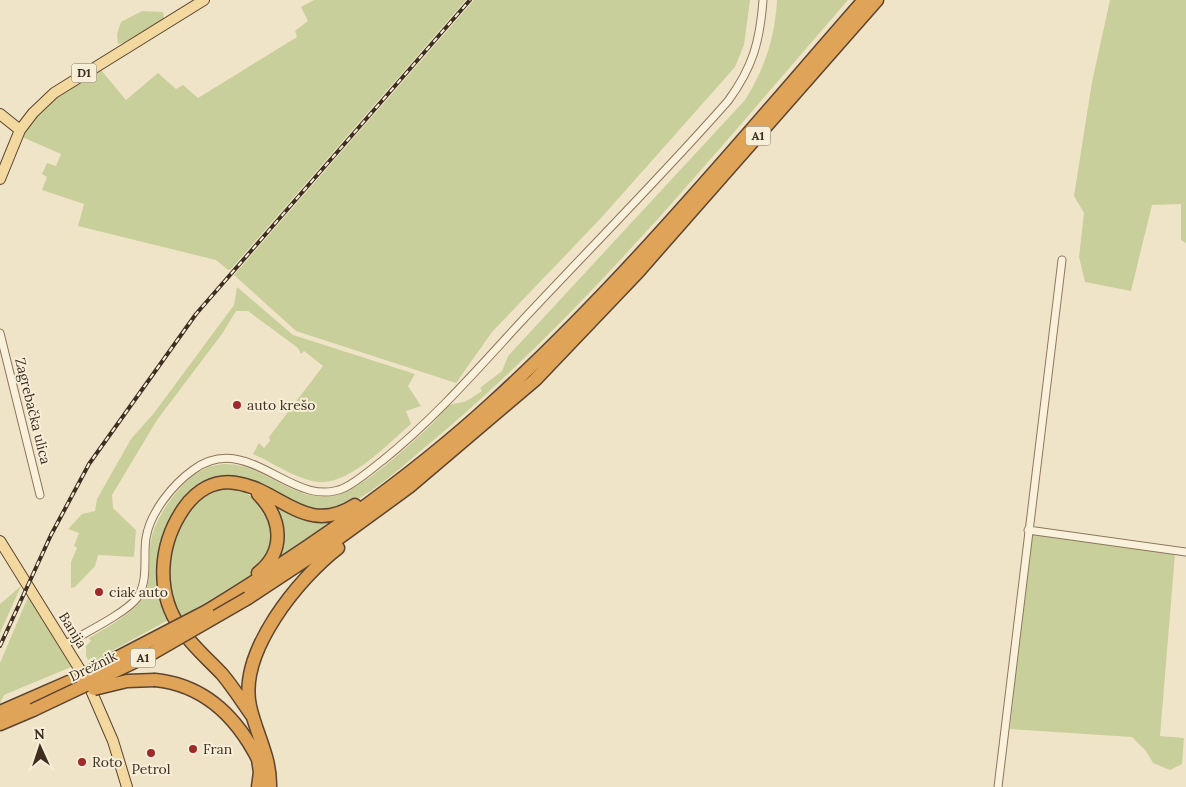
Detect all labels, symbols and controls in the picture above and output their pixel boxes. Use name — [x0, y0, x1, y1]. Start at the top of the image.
road number: D1 — [72, 64, 96, 82]
road number: A1 — [746, 126, 770, 146]
street label: Zagrebačka ulica — [11, 356, 55, 466]
place label: auto krešo — [247, 396, 316, 414]
marker: auto krešo — [231, 399, 243, 411]
place label: ciak auto — [109, 583, 168, 601]
marker: ciak auto — [93, 586, 105, 598]
street label: Banija — [55, 609, 91, 651]
street label: Drežnik — [66, 647, 120, 685]
road number: A1 — [130, 648, 156, 668]
north arrow — [15, 722, 65, 772]
text: N — [33, 725, 45, 743]
place label: Fran — [203, 740, 233, 758]
marker: Fran — [187, 743, 199, 755]
marker: Petrol — [145, 747, 157, 759]
place label: Roto — [92, 753, 123, 771]
marker: Roto — [76, 756, 88, 768]
place label: Petrol — [131, 760, 171, 778]

